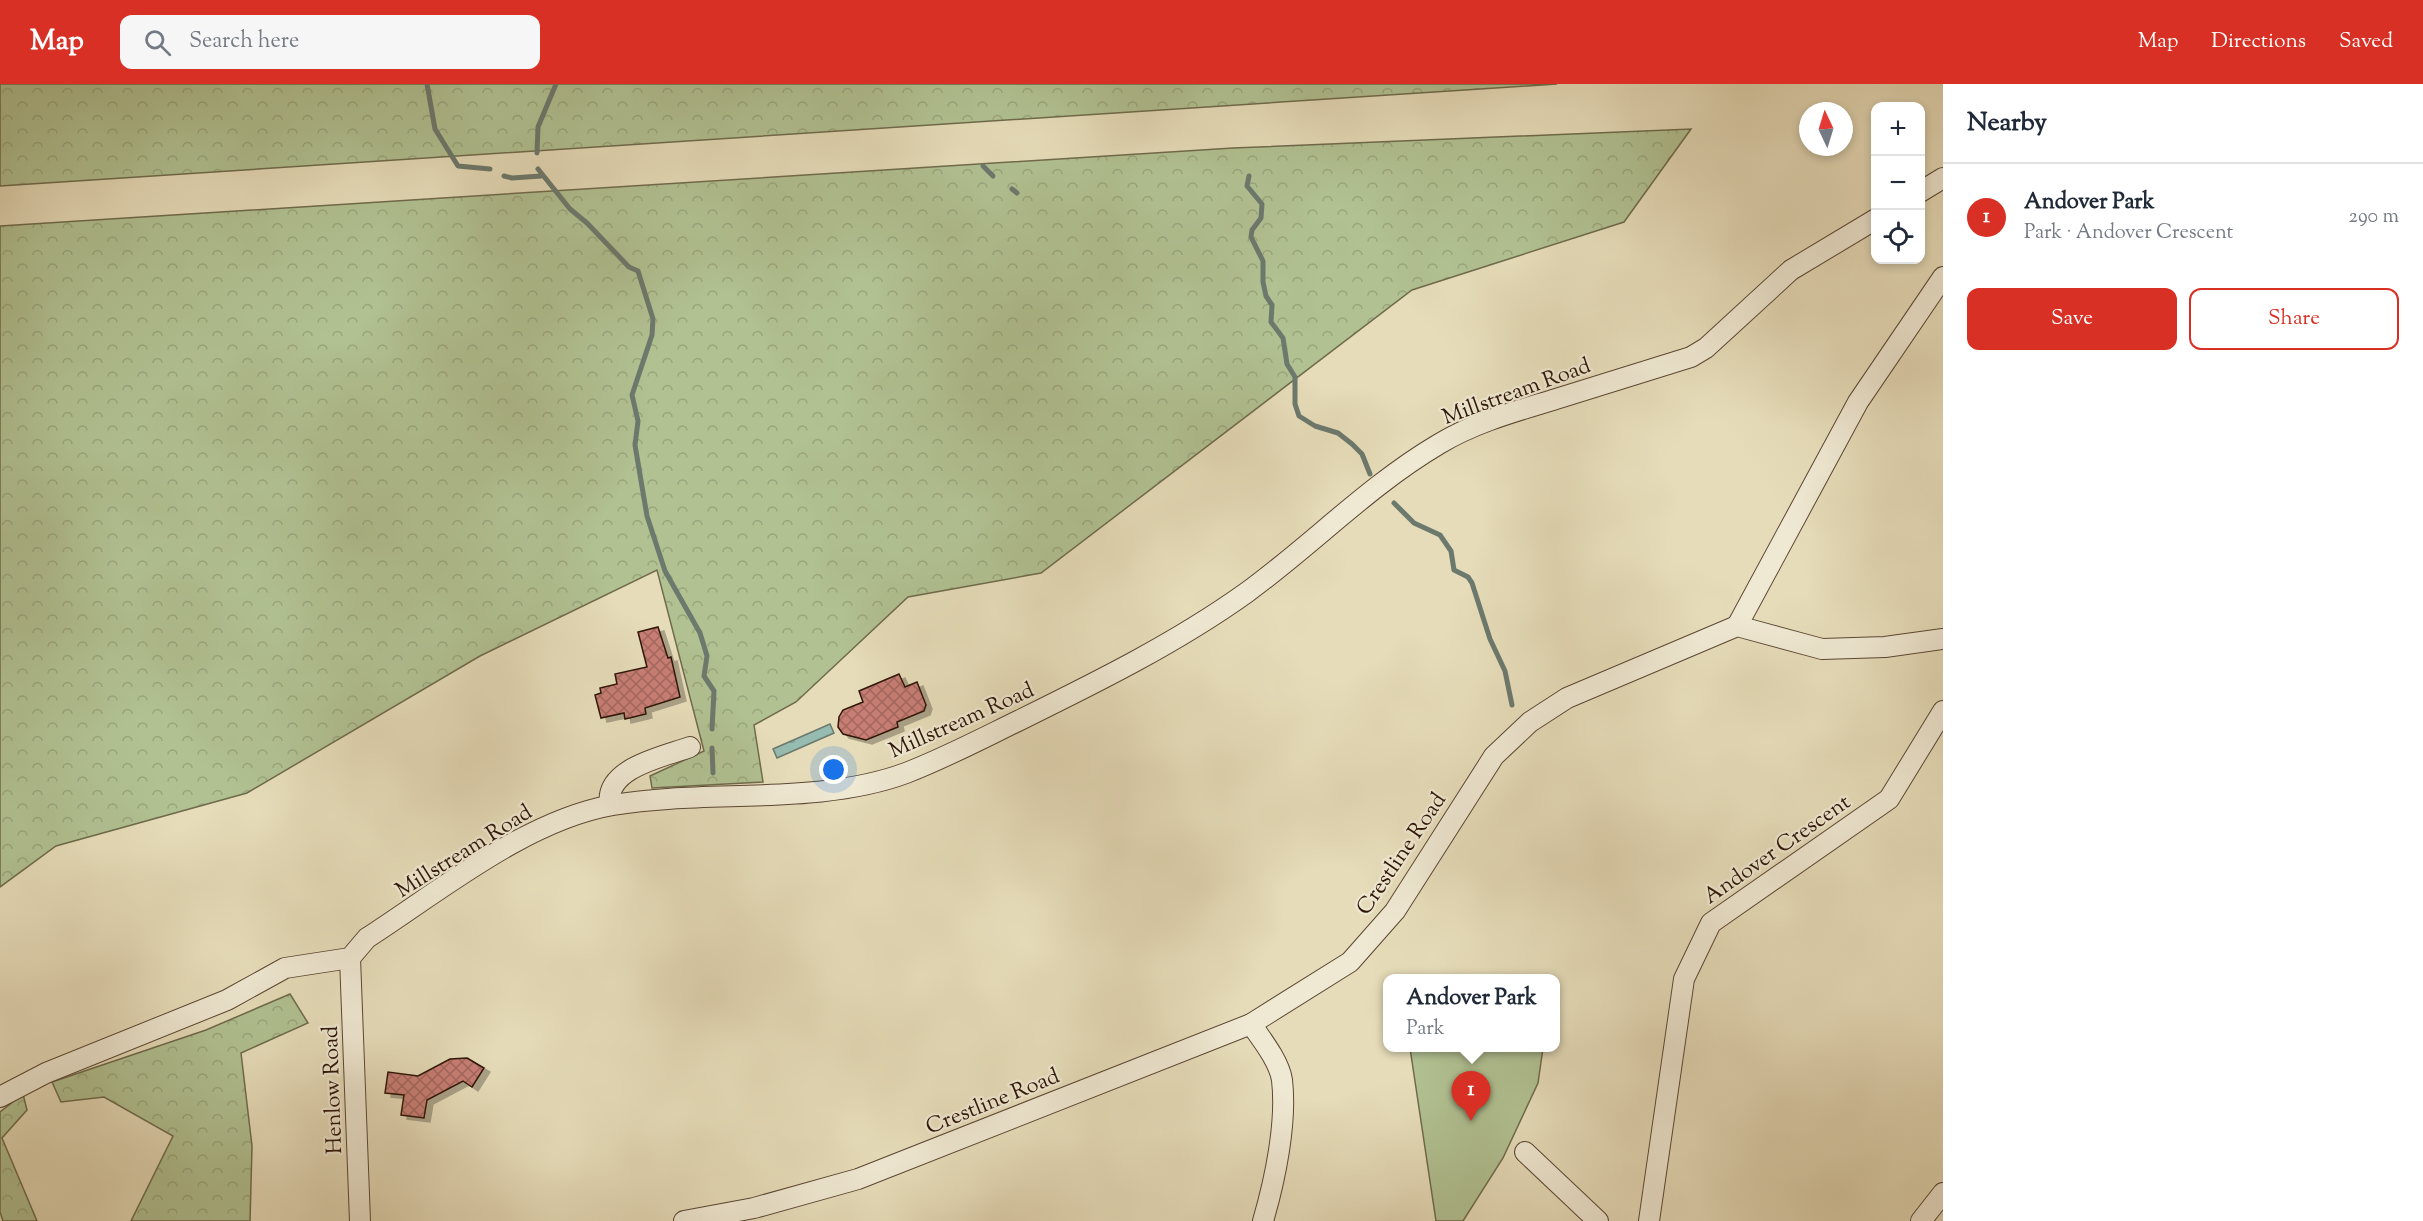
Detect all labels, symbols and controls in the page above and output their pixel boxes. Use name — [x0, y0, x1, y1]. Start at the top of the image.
search box — [120, 15, 540, 69]
text: Map — [30, 22, 84, 62]
icon: search — [141, 26, 174, 59]
text: Search here — [189, 26, 299, 58]
text: Map — [2138, 27, 2178, 57]
text: Directions — [2211, 27, 2306, 57]
text: Saved — [2339, 27, 2393, 57]
north arrow — [1799, 102, 1853, 156]
map controls — [1871, 102, 1925, 264]
button: + — [1871, 102, 1925, 156]
text: Nearby — [1967, 105, 2047, 142]
button: − — [1871, 156, 1925, 210]
text: Andover Park — [2024, 187, 2154, 219]
text: 1 — [1983, 203, 1990, 232]
text: 290 m — [2349, 203, 2399, 232]
button: locate — [1871, 210, 1925, 264]
text: Park · Andover Crescent — [2024, 219, 2233, 248]
button: Save — [1967, 288, 2177, 350]
button: Share — [2189, 288, 2399, 350]
street label: Millstream Road — [1438, 351, 1596, 435]
street label: Millstream Road — [884, 675, 1040, 768]
your location — [819, 755, 848, 784]
street label: Crestline Road — [1350, 787, 1455, 922]
street label: Andover Crescent — [1698, 787, 1858, 913]
street label: Millstream Road — [390, 798, 539, 907]
popup — [1383, 974, 1560, 1052]
text: Andover Park — [1406, 983, 1537, 1015]
text: Park — [1406, 1015, 1445, 1044]
street label: Henlow Road — [316, 1025, 352, 1155]
street label: Crestline Road — [921, 1061, 1065, 1144]
pin: 1 — [1452, 1072, 1490, 1121]

